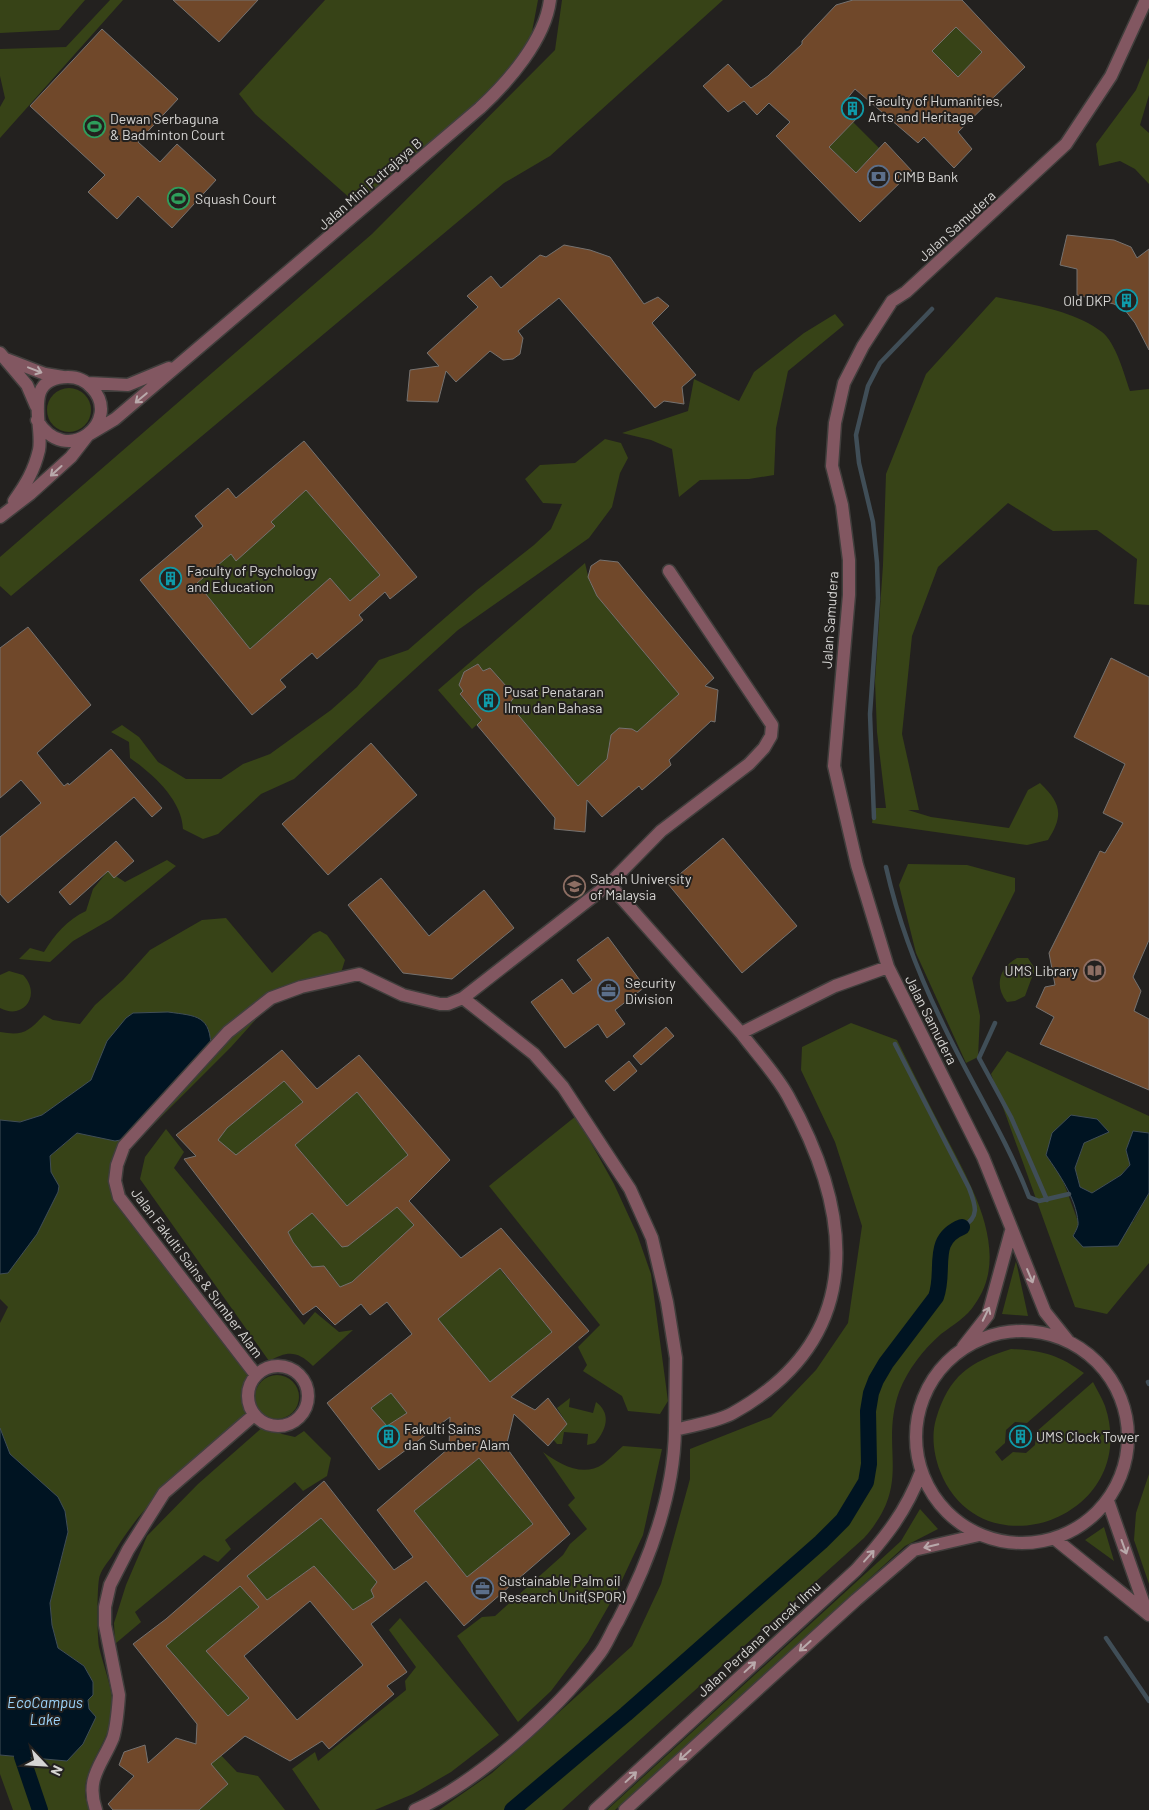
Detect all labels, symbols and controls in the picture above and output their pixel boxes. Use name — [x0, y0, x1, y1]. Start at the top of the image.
place label: Faculty of Humanities, Arts and Heritage — [868, 92, 1003, 125]
building icon: Faculty of Humanities, Arts and Heritage — [840, 97, 864, 121]
place label: Dewan Serbaguna & Badminton Court — [110, 110, 225, 143]
sports icon: Dewan Serbaguna & Badminton Court — [82, 115, 106, 139]
street label: Jalan Mini Putrajaya B — [314, 134, 425, 233]
bank icon: CIMB Bank — [866, 165, 890, 189]
place label: CIMB Bank — [894, 168, 958, 185]
sports icon: Squash Court — [167, 187, 191, 211]
street label: Jalan Samudera — [915, 187, 999, 265]
place label: Squash Court — [195, 190, 277, 207]
building icon: Old DKP — [1115, 289, 1139, 313]
place label: Old DKP — [1063, 292, 1111, 309]
one-way arrow — [27, 366, 42, 375]
one-way arrow — [135, 392, 148, 403]
one-way arrow — [50, 465, 63, 476]
place label: Faculty of Psychology and Education — [187, 562, 318, 595]
building icon: Faculty of Psychology and Education — [159, 567, 183, 591]
street label: Jalan Samudera — [818, 571, 841, 669]
place label: Pusat Penataran Ilmu dan Bahasa — [504, 683, 604, 716]
building icon: Pusat Penataran Ilmu dan Bahasa — [476, 688, 500, 712]
place label: Sabah University of Malaysia — [590, 870, 692, 903]
school or university icon: Sabah University of Malaysia — [562, 875, 586, 899]
library icon: UMS Library — [1082, 959, 1106, 983]
place label: UMS Library — [1005, 962, 1079, 979]
street label: Jalan Samudera — [902, 972, 961, 1067]
place label: Security Division — [625, 974, 676, 1007]
office icon: Security Division — [597, 979, 621, 1003]
street label: Jalan Fakulti Sains & Sumber Alam — [128, 1184, 267, 1361]
one-way arrow — [1026, 1268, 1036, 1283]
one-way arrow — [982, 1307, 991, 1322]
place label: Fakulti Sains dan Sumber Alam — [404, 1420, 510, 1453]
building icon: Fakulti Sains dan Sumber Alam — [376, 1425, 400, 1449]
building icon: UMS Clock Tower — [1008, 1425, 1032, 1449]
place label: UMS Clock Tower — [1036, 1428, 1139, 1445]
one-way arrow — [1120, 1539, 1129, 1554]
one-way arrow — [923, 1542, 939, 1551]
one-way arrow — [863, 1550, 875, 1563]
place label: Sustainable Palm oil Research Unit(SPOR) — [499, 1572, 625, 1605]
office icon: Sustainable Palm oil Research Unit(SPOR) — [471, 1577, 495, 1601]
street label: Jalan Perdana Puncak Ilmu — [694, 1577, 824, 1700]
one-way arrow — [799, 1640, 812, 1651]
one-way arrow — [744, 1661, 757, 1673]
water label: EcoCampus Lake — [7, 1693, 83, 1728]
north arrow — [20, 1740, 70, 1790]
one-way arrow — [679, 1749, 692, 1761]
text: N — [48, 1763, 67, 1779]
one-way arrow — [624, 1771, 637, 1783]

